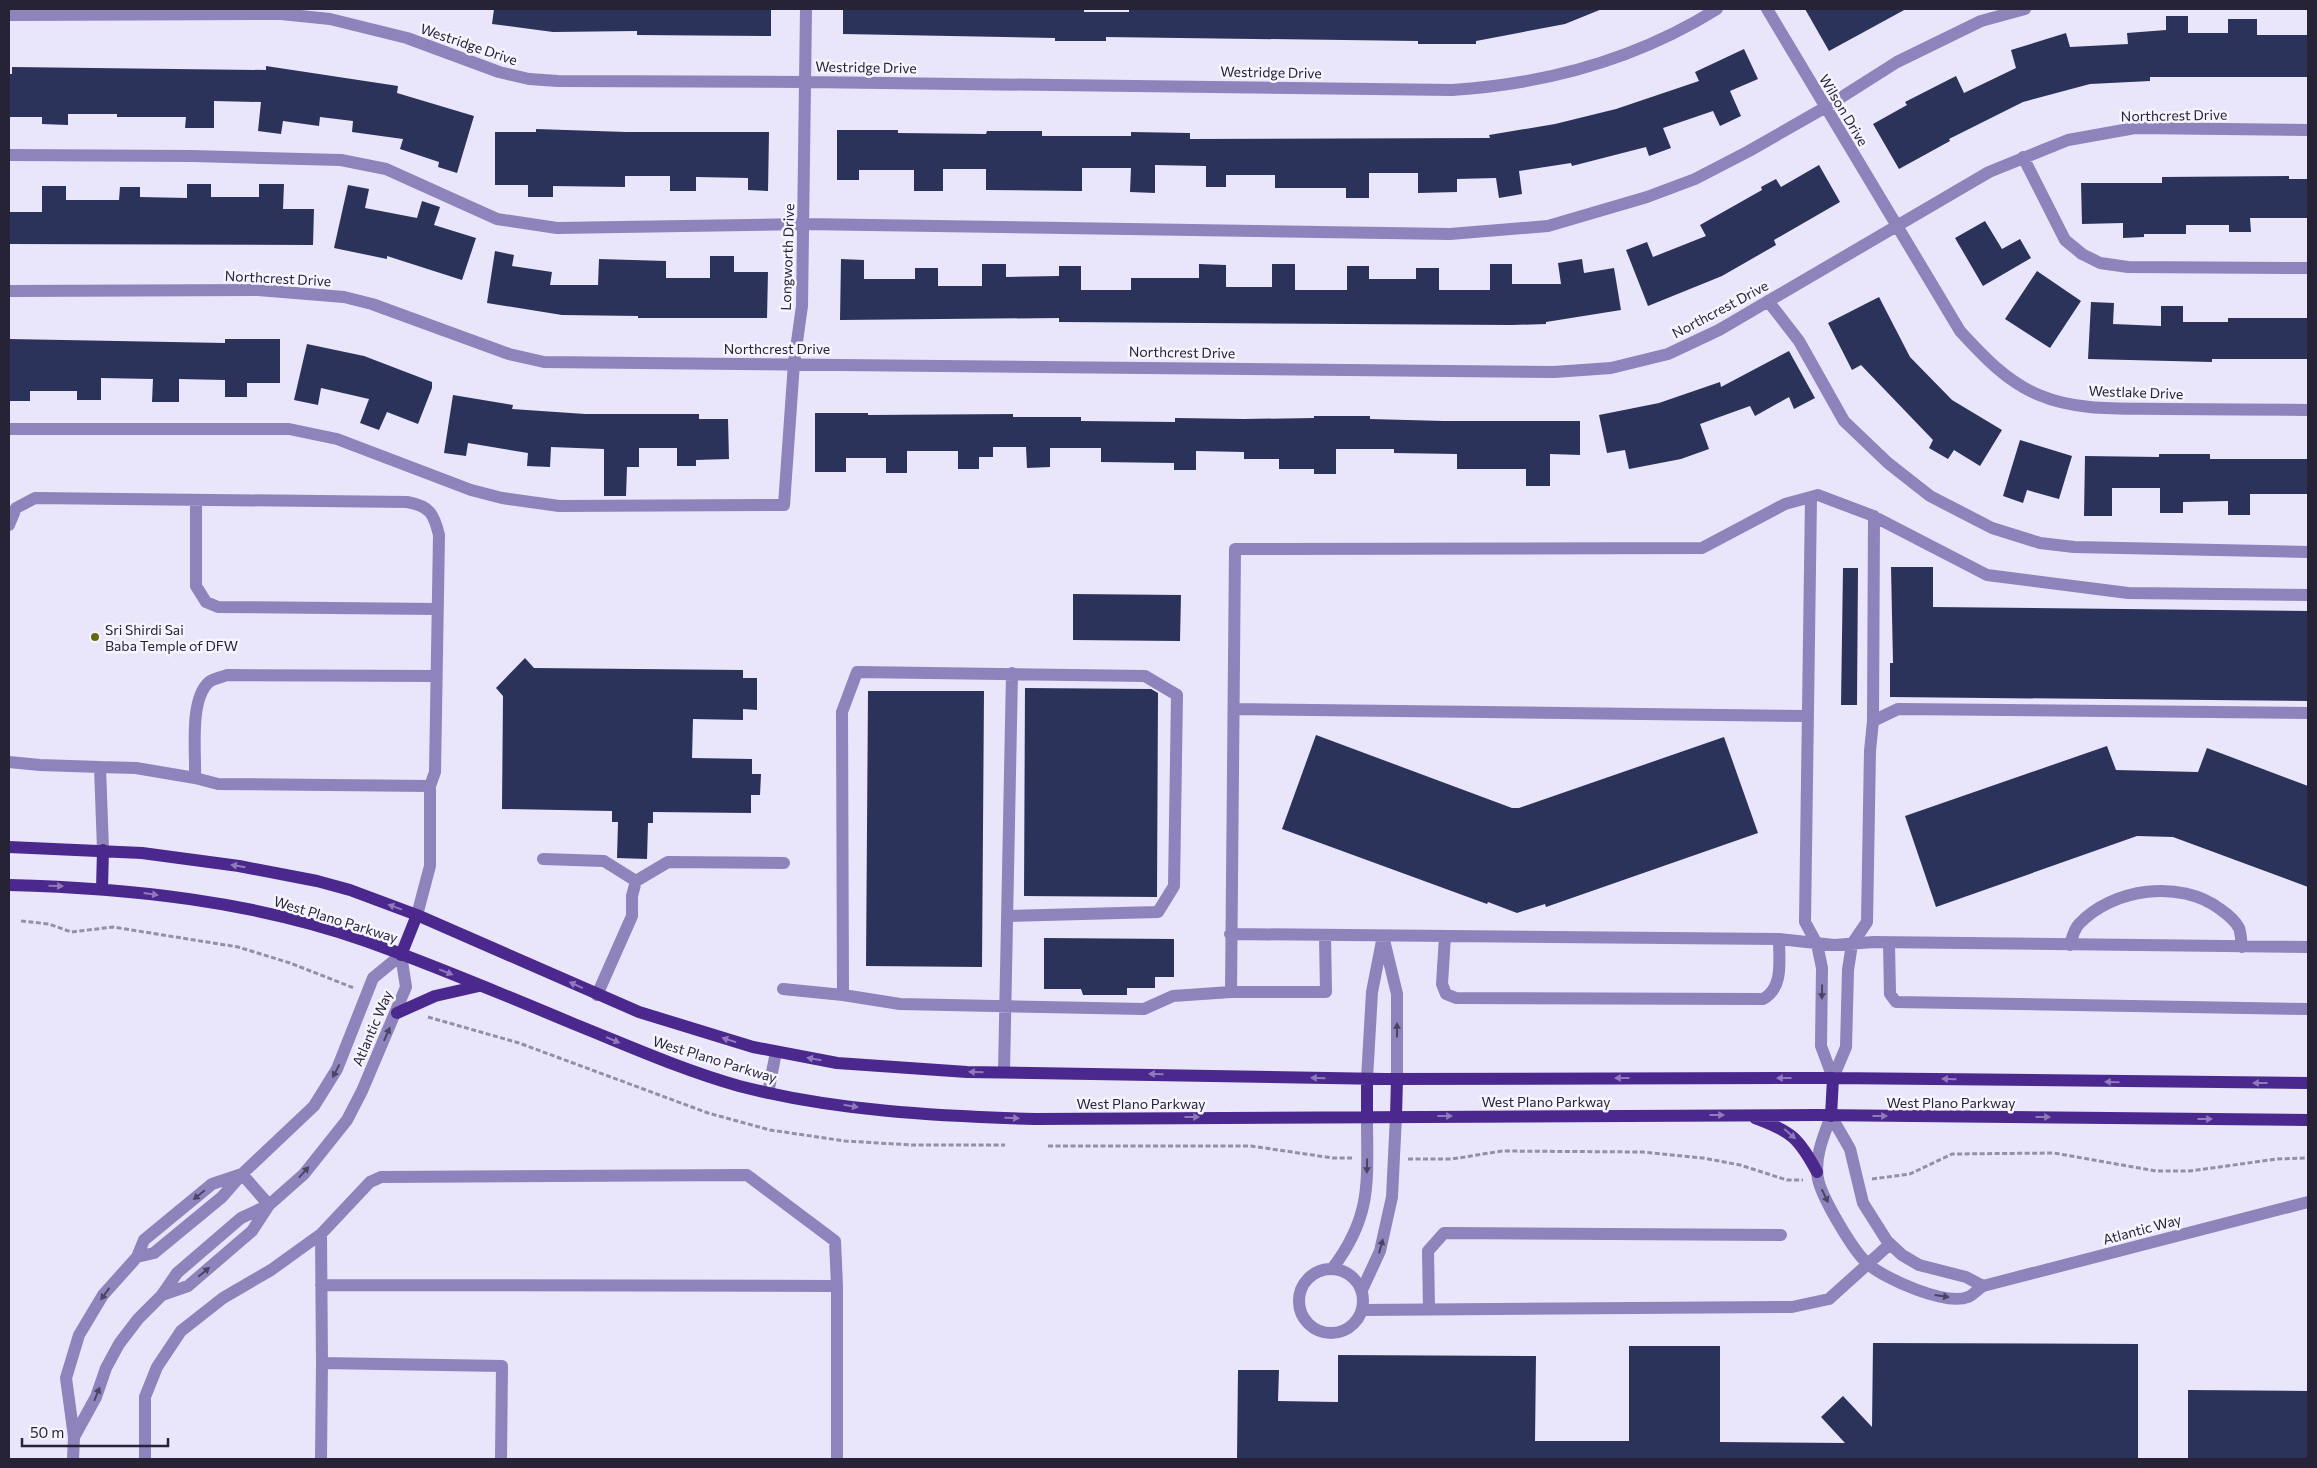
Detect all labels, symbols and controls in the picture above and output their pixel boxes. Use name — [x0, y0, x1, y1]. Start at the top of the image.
street label: Westridge Drive — [418, 19, 520, 69]
street label: Westridge Drive — [815, 58, 917, 76]
street label: Westridge Drive — [1220, 63, 1322, 81]
street label: Wilson Drive — [1816, 71, 1872, 149]
street label: Northcrest Drive — [2121, 106, 2227, 124]
street label: Longworth Drive — [777, 203, 797, 311]
street label: Northcrest Drive — [224, 267, 332, 289]
street label: Northcrest Drive — [1669, 276, 1771, 342]
street label: Northcrest Drive — [724, 340, 830, 357]
street label: Northcrest Drive — [1129, 343, 1235, 361]
street label: Westlake Drive — [2088, 382, 2184, 402]
place label: Sri Shirdi Sai Baba Temple of DFW — [105, 621, 238, 654]
marker: Sri Shirdi Sai Baba Temple of DFW — [89, 631, 101, 643]
one-way arrow — [230, 862, 246, 870]
one-way arrow — [48, 883, 64, 891]
one-way arrow — [143, 891, 159, 899]
street label: West Plano Parkway — [272, 892, 400, 946]
one-way arrow — [387, 903, 402, 911]
one-way arrow — [439, 969, 453, 977]
one-way arrow — [569, 981, 583, 989]
one-way arrow — [1818, 984, 1826, 1000]
street label: Atlantic Way — [348, 988, 396, 1068]
one-way arrow — [1393, 1022, 1401, 1038]
one-way arrow — [383, 1026, 392, 1041]
street label: West Plano Parkway — [651, 1032, 779, 1086]
one-way arrow — [721, 1035, 736, 1043]
one-way arrow — [606, 1037, 620, 1045]
one-way arrow — [806, 1054, 822, 1062]
one-way arrow — [331, 1064, 340, 1077]
one-way arrow — [968, 1068, 984, 1076]
one-way arrow — [1148, 1070, 1164, 1078]
one-way arrow — [1310, 1073, 1326, 1081]
one-way arrow — [1613, 1074, 1629, 1082]
one-way arrow — [1776, 1074, 1792, 1082]
one-way arrow — [1941, 1075, 1957, 1083]
one-way arrow — [2103, 1078, 2119, 1086]
one-way arrow — [2251, 1079, 2267, 1087]
street label: West Plano Parkway — [1482, 1093, 1610, 1110]
street label: West Plano Parkway — [1887, 1094, 2015, 1111]
street label: West Plano Parkway — [1077, 1095, 1205, 1112]
one-way arrow — [843, 1103, 859, 1111]
one-way arrow — [1709, 1111, 1725, 1119]
one-way arrow — [1437, 1112, 1453, 1120]
one-way arrow — [1872, 1112, 1888, 1120]
one-way arrow — [1185, 1113, 1201, 1121]
one-way arrow — [1005, 1114, 1021, 1122]
one-way arrow — [2035, 1114, 2051, 1122]
one-way arrow — [2197, 1115, 2213, 1123]
one-way arrow — [1783, 1129, 1796, 1140]
one-way arrow — [1363, 1158, 1371, 1174]
one-way arrow — [299, 1165, 310, 1178]
one-way arrow — [193, 1189, 206, 1200]
one-way arrow — [1821, 1189, 1829, 1203]
street label: Atlantic Way — [2101, 1210, 2183, 1248]
one-way arrow — [1377, 1238, 1385, 1253]
one-way arrow — [198, 1267, 211, 1278]
one-way arrow — [100, 1287, 110, 1301]
one-way arrow — [1935, 1293, 1951, 1301]
one-way arrow — [93, 1387, 101, 1401]
scale bar — [22, 1416, 169, 1448]
text: 50 m — [30, 1423, 64, 1441]

